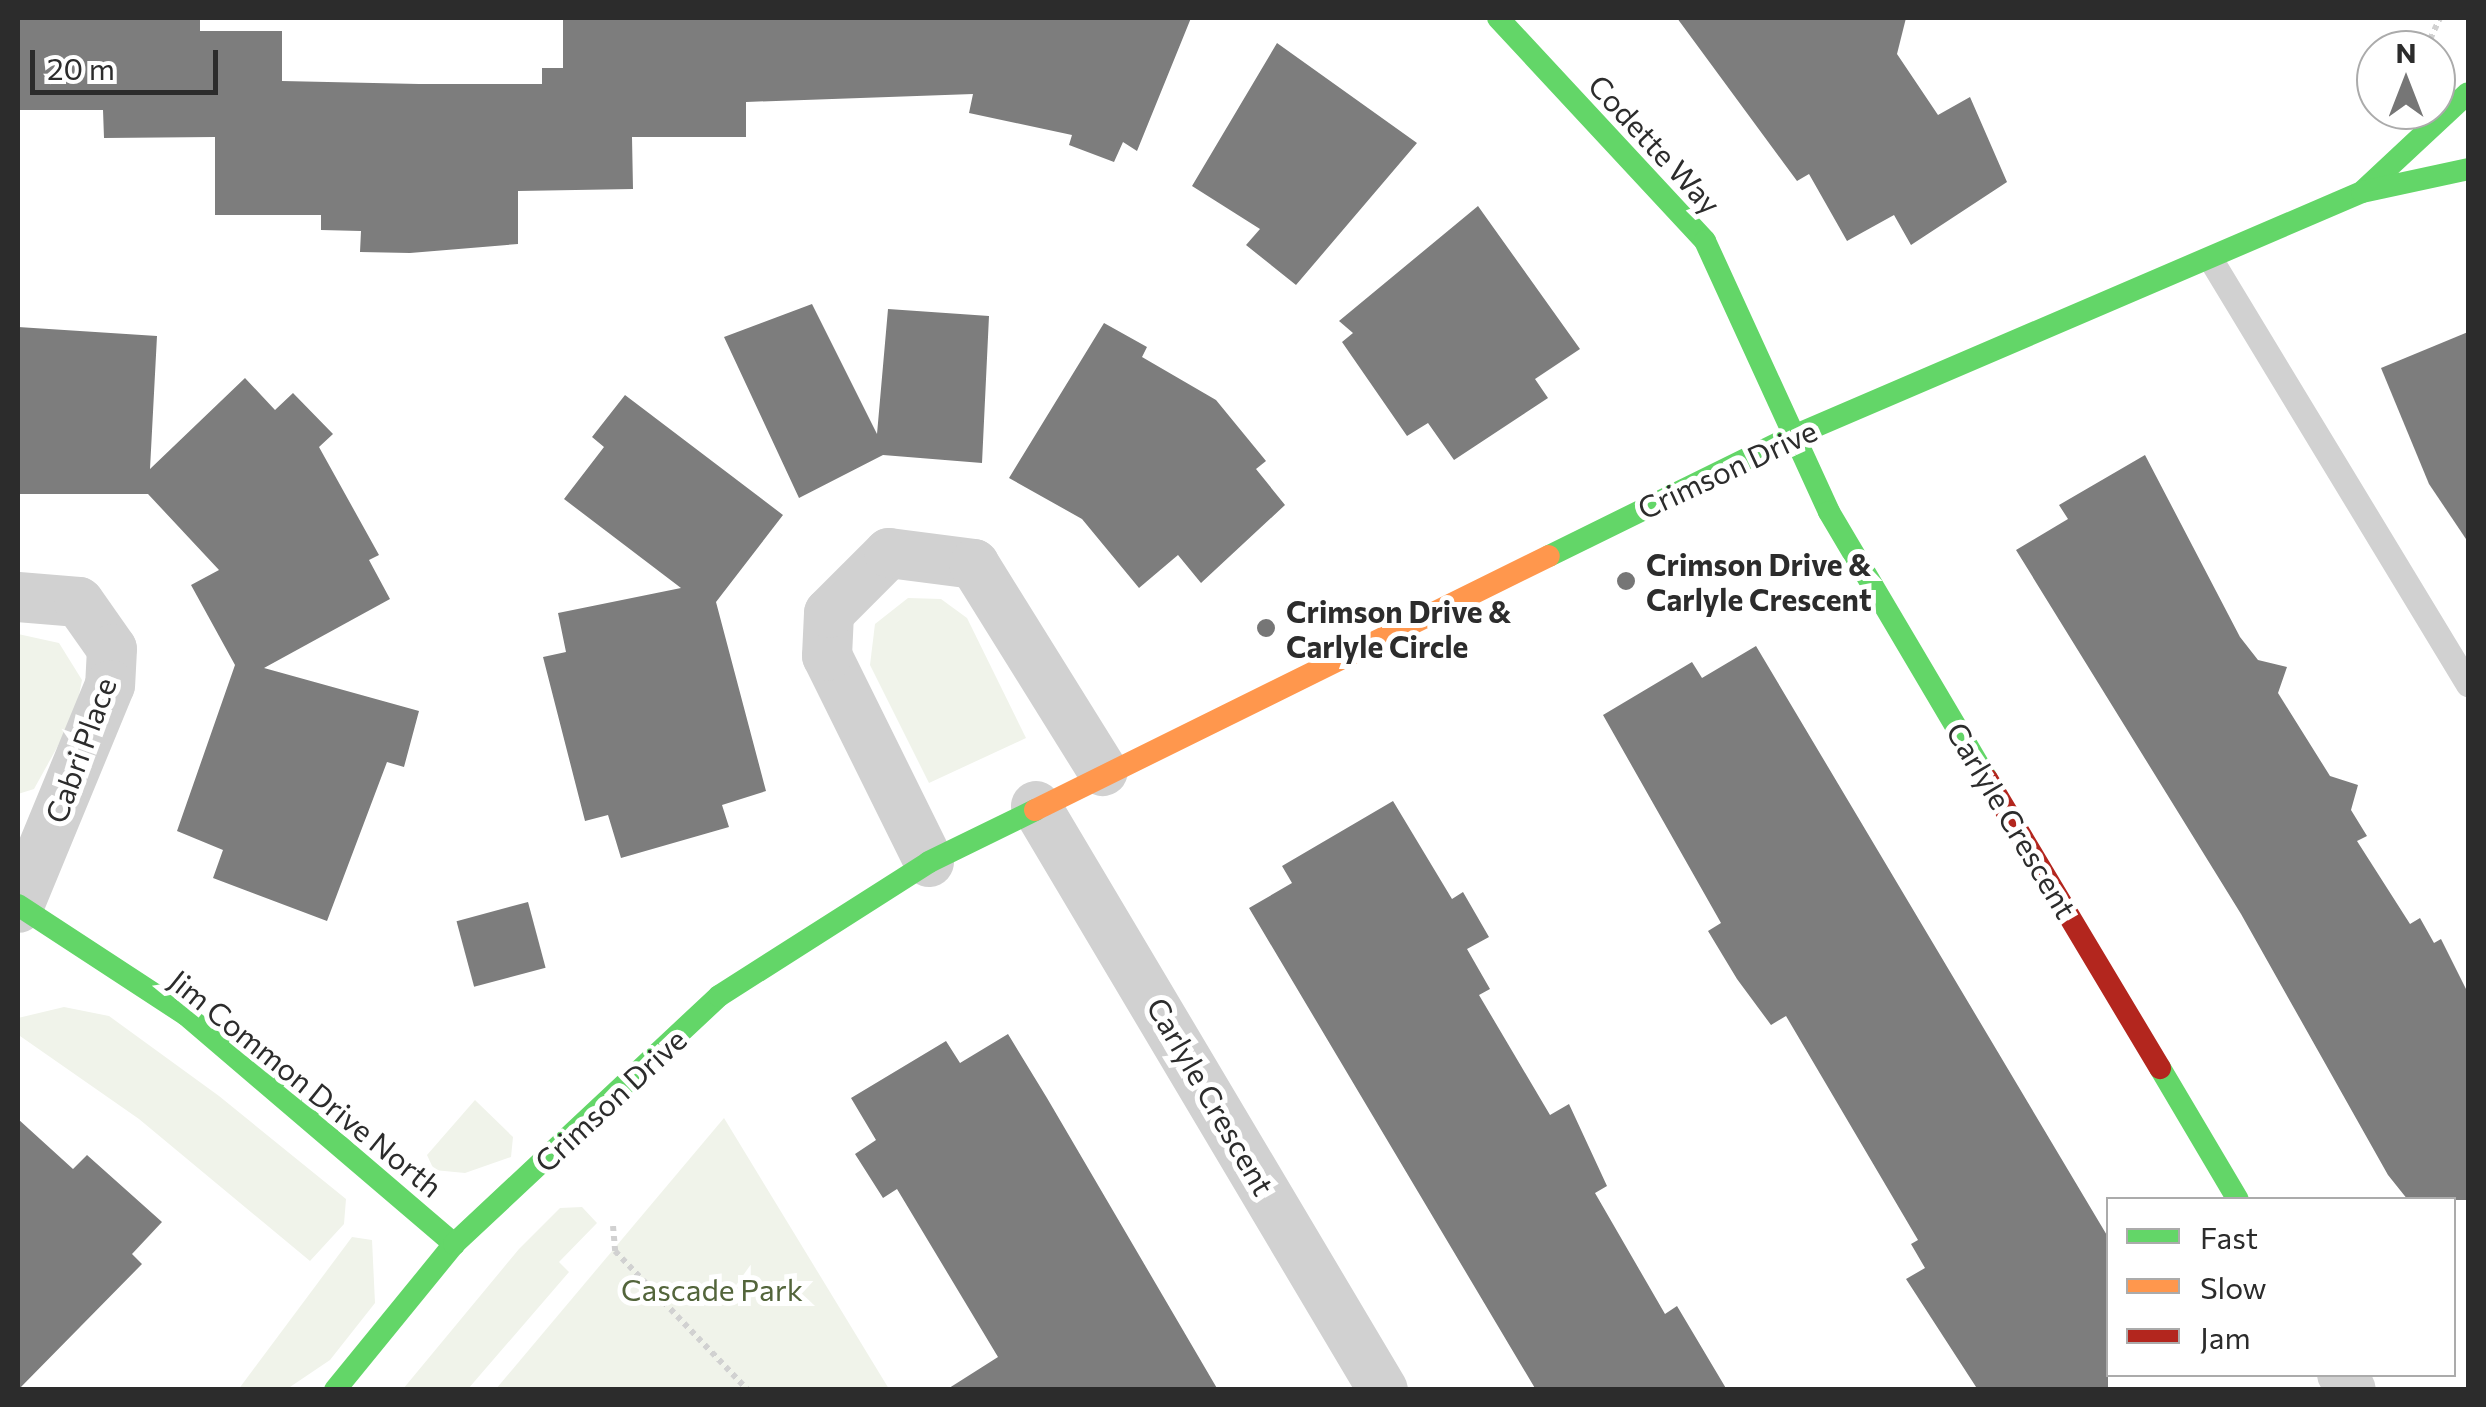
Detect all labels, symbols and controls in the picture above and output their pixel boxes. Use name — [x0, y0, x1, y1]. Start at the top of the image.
scale bar — [35, 30, 222, 92]
north arrow — [2356, 30, 2456, 130]
text: N — [2396, 35, 2417, 69]
text: 20 m — [47, 49, 115, 86]
street label: Codette Way — [1581, 67, 1729, 221]
street label: Crimson Drive — [1632, 412, 1822, 526]
place label: Crimson Drive & Carlyle Crescent — [1646, 546, 1872, 616]
marker: Crimson Drive & Carlyle Crescent — [1615, 570, 1637, 592]
place label: Crimson Drive & Carlyle Circle — [1286, 593, 1511, 664]
marker: Crimson Drive & Carlyle Circle — [1255, 617, 1277, 639]
street label: Cabri Place — [37, 672, 123, 828]
street label: Carlyle Crescent — [1939, 715, 2085, 925]
street label: Jim Common Drive North — [162, 962, 450, 1204]
street label: Carlyle Crescent — [1140, 991, 1282, 1201]
street label: Crimson Drive — [527, 1021, 693, 1179]
legend — [2106, 1197, 2456, 1377]
text: Fast — [2200, 1218, 2258, 1255]
text: Slow — [2200, 1268, 2267, 1305]
park label: Cascade Park — [621, 1271, 803, 1307]
text: Jam — [2200, 1318, 2251, 1355]

